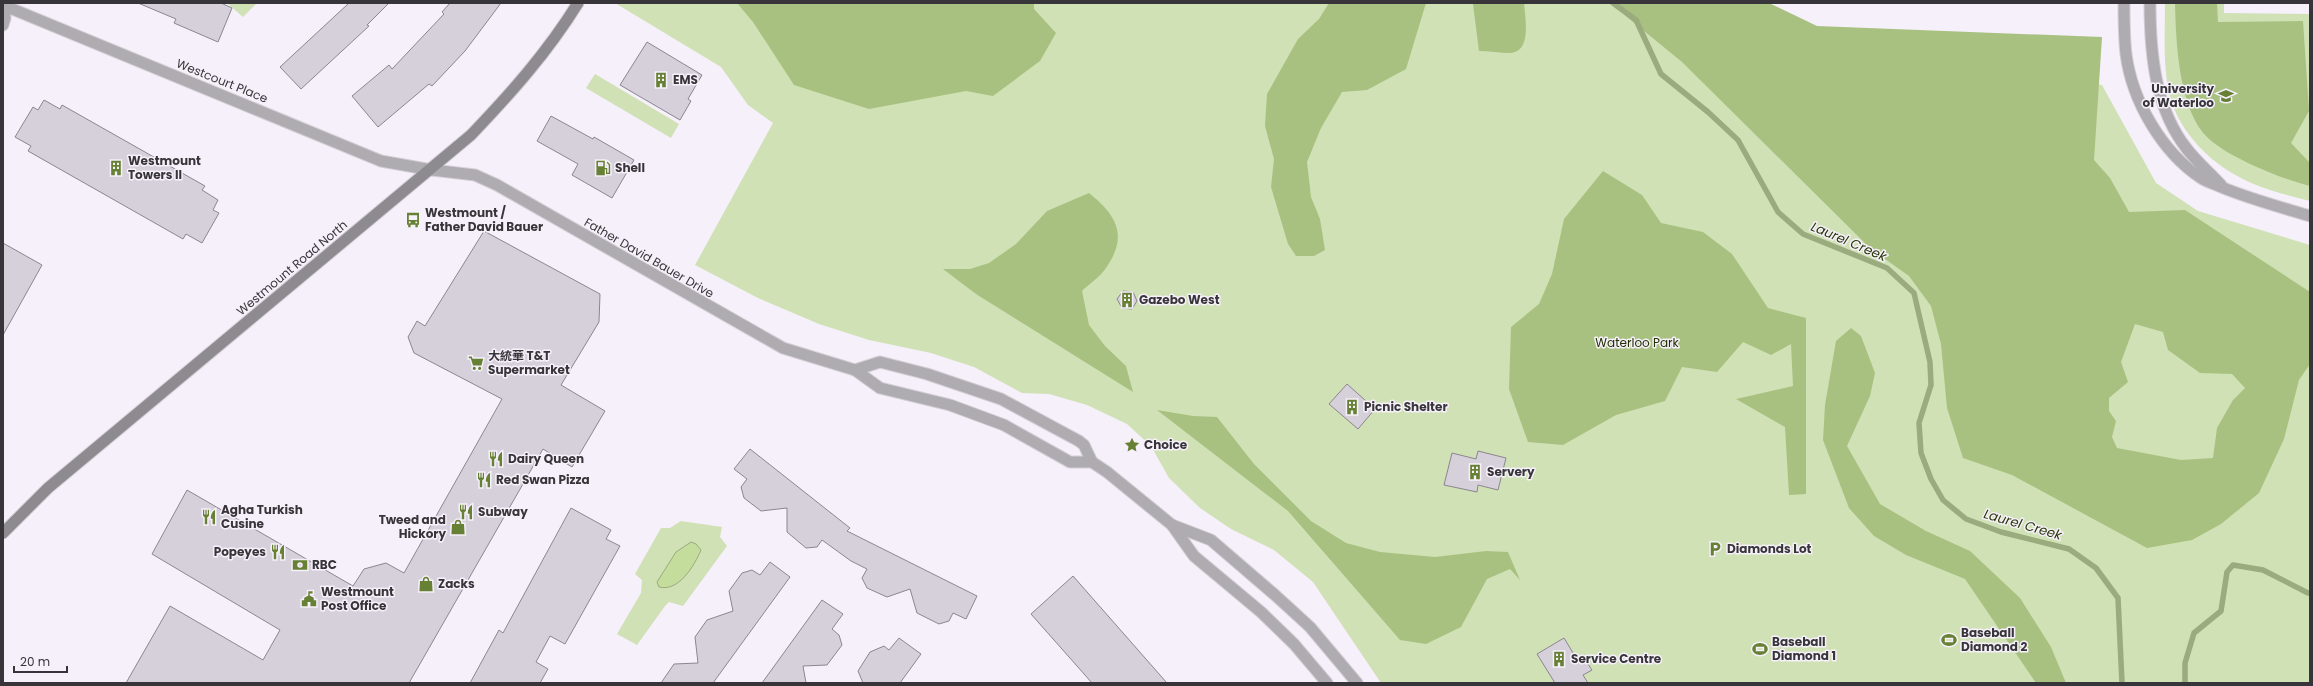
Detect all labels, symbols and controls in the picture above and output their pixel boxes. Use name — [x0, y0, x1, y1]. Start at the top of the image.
street label: Westcourt Place — [174, 54, 270, 107]
building icon: EMS — [652, 71, 670, 89]
place label: EMS — [673, 71, 698, 88]
place label: University of Waterloo — [2142, 80, 2214, 111]
school or university icon: University of Waterloo — [2217, 87, 2235, 105]
place label: Westmount Towers II — [128, 152, 201, 183]
building icon: Westmount Towers II — [107, 159, 125, 177]
fuel station icon: Shell — [594, 159, 612, 177]
place label: Shell — [615, 159, 645, 176]
place label: Westmount / Father David Bauer — [425, 204, 543, 235]
bus stop icon: Westmount / Father David Bauer — [404, 211, 422, 229]
street label: Father David Bauer Drive — [581, 213, 717, 302]
street label: Westmount Road North — [233, 216, 351, 319]
water label: Laurel Creek — [1808, 217, 1891, 266]
building icon: Gazebo West — [1118, 291, 1136, 309]
place label: Gazebo West — [1139, 291, 1220, 308]
park label: Waterloo Park — [1595, 334, 1679, 351]
place label: 大統華 T&T Supermarket — [488, 347, 570, 378]
supermarket icon: 大統華 T&T Supermarket — [467, 354, 485, 372]
building icon: Picnic Shelter — [1343, 398, 1361, 416]
place label: Picnic Shelter — [1364, 398, 1448, 415]
place icon: Choice — [1123, 436, 1141, 454]
place label: Choice — [1144, 436, 1188, 453]
restaurant icon: Dairy Queen — [487, 450, 505, 468]
place label: Dairy Queen — [508, 450, 584, 467]
building icon: Servery — [1466, 463, 1484, 481]
place label: Servery — [1487, 463, 1535, 480]
restaurant icon: Red Swan Pizza — [475, 471, 493, 489]
place label: Red Swan Pizza — [496, 471, 590, 488]
place label: Agha Turkish Cusine — [221, 501, 303, 532]
restaurant icon: Subway — [457, 503, 475, 521]
place label: Subway — [478, 503, 528, 520]
water label: Laurel Creek — [1982, 504, 2065, 545]
restaurant icon: Agha Turkish Cusine — [200, 508, 218, 526]
place label: Tweed and Hickory — [379, 511, 446, 542]
shop icon: Tweed and Hickory — [449, 518, 467, 536]
parking icon: Diamonds Lot — [1706, 540, 1724, 558]
place label: Diamonds Lot — [1727, 540, 1812, 557]
place label: Popeyes — [214, 543, 266, 560]
restaurant icon: Popeyes — [269, 543, 287, 561]
bank icon: RBC — [291, 556, 309, 574]
place label: RBC — [312, 556, 337, 573]
shop icon: Zacks — [417, 575, 435, 593]
place label: Zacks — [438, 575, 475, 592]
place label: Westmount Post Office — [321, 583, 394, 614]
public building icon: Westmount Post Office — [300, 590, 318, 608]
place label: Baseball Diamond 2 — [1961, 624, 2028, 655]
sports icon: Baseball Diamond 2 — [1940, 631, 1958, 649]
place label: Baseball Diamond 1 — [1772, 633, 1836, 664]
sports icon: Baseball Diamond 1 — [1751, 640, 1769, 658]
scale bar — [14, 648, 67, 674]
building icon: Service Centre — [1550, 650, 1568, 668]
place label: Service Centre — [1571, 650, 1662, 667]
text: 20 m — [20, 653, 50, 670]

